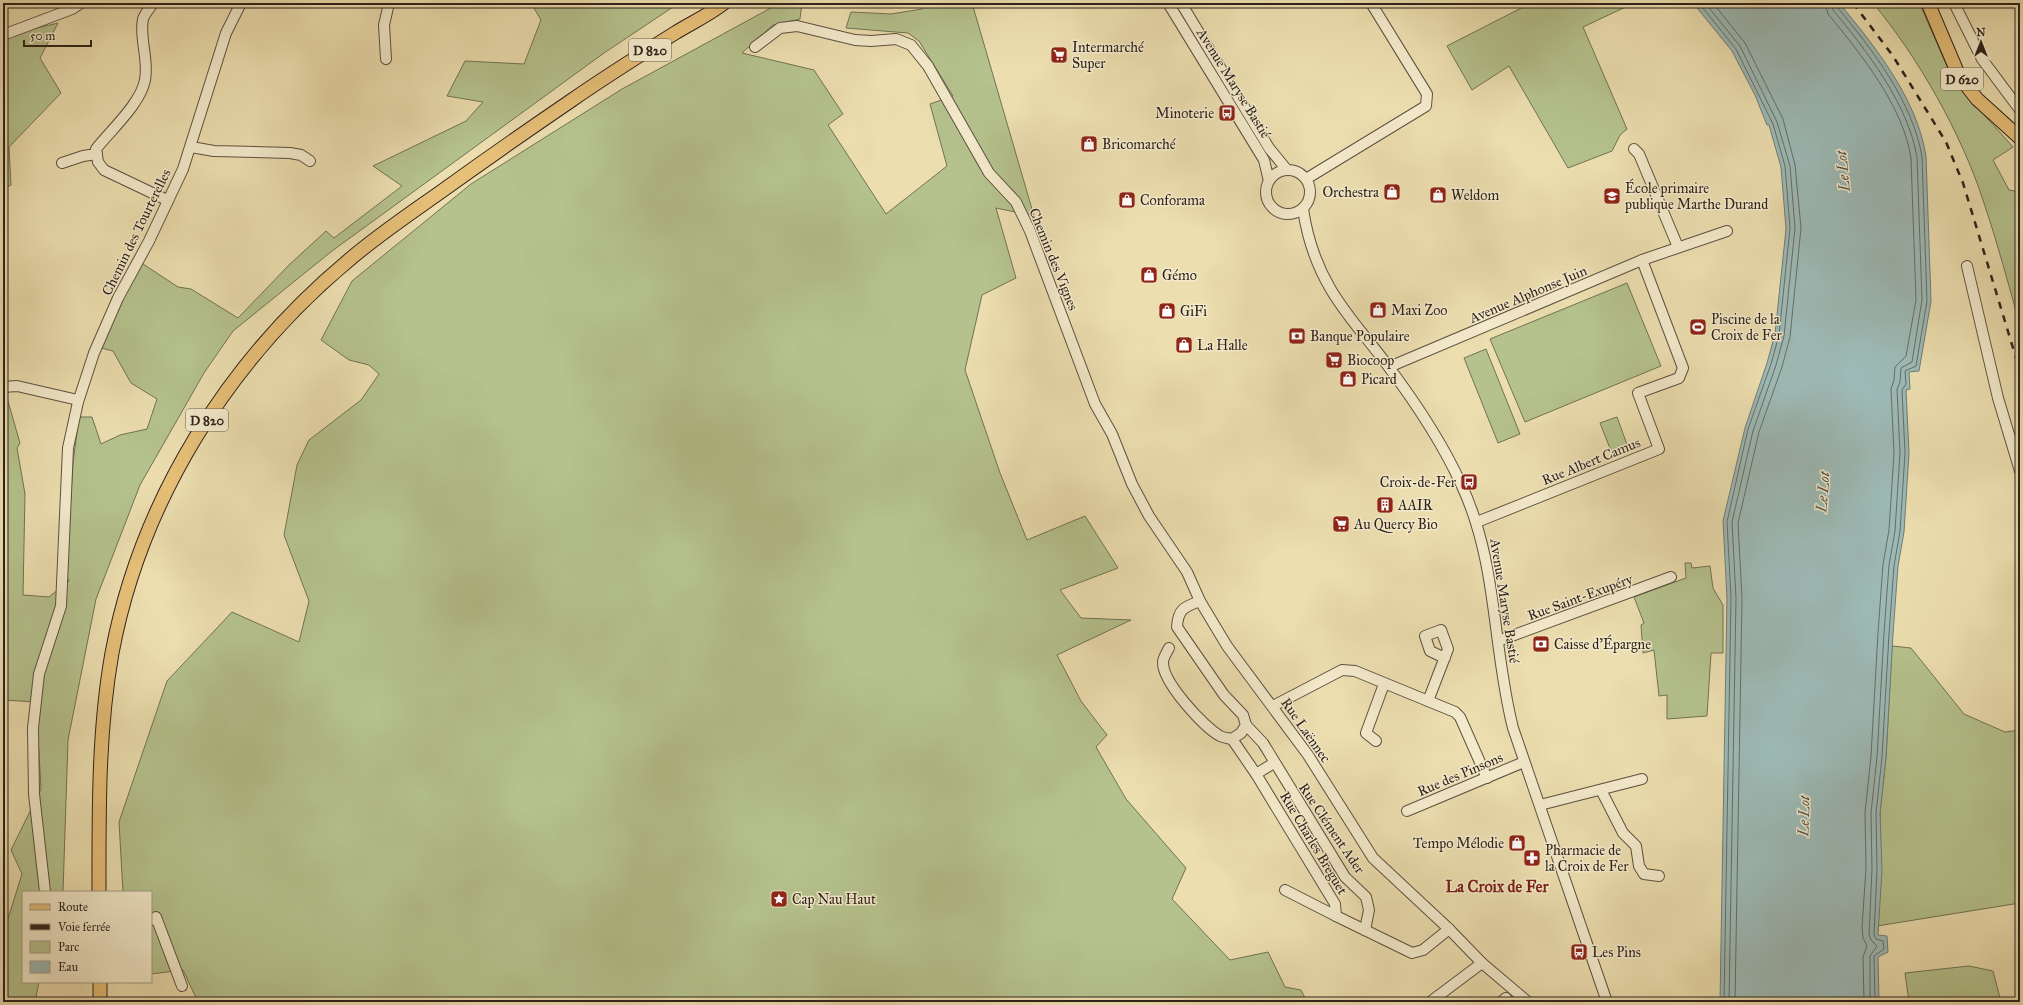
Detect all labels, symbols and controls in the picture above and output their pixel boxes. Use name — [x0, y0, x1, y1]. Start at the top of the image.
scale bar — [24, 22, 91, 48]
north arrow — [1961, 22, 2001, 62]
street label: Avenue Maryse Bastié — [1192, 24, 1274, 141]
text: N — [1976, 26, 1986, 39]
text: 50 m — [30, 29, 55, 43]
road number: D 820 — [629, 39, 671, 61]
place label: Intermarché Super — [1072, 39, 1144, 72]
supermarket icon: Intermarché Super — [1049, 45, 1069, 65]
road number: D 620 — [1941, 68, 1983, 90]
bus stop icon: Minoterie — [1217, 103, 1237, 123]
place label: Minoterie — [1155, 105, 1214, 122]
shop icon: Bricomarché — [1079, 134, 1099, 154]
place label: Bricomarché — [1102, 136, 1176, 153]
water label: Le Lot — [1832, 149, 1854, 193]
street label: Chemin des Tourterelles — [98, 166, 175, 298]
place label: École primaire publique Marthe Durand — [1624, 178, 1768, 214]
shop icon: Orchestra — [1382, 182, 1402, 202]
place label: Orchestra — [1322, 184, 1379, 201]
shop icon: Weldom — [1428, 185, 1448, 205]
school or university icon: École primaire publique Marthe Durand — [1602, 186, 1622, 206]
place label: Weldom — [1451, 187, 1499, 204]
shop icon: Conforama — [1117, 190, 1137, 210]
place label: Conforama — [1140, 192, 1205, 209]
street label: Chemin des Vignes — [1025, 206, 1082, 313]
street label: Avenue Alphonse Juin — [1466, 262, 1590, 328]
shop icon: Gémo — [1139, 265, 1159, 285]
place label: Gémo — [1162, 267, 1197, 284]
shop icon: Maxi Zoo — [1368, 300, 1388, 320]
shop icon: GiFi — [1157, 301, 1177, 321]
place label: Maxi Zoo — [1391, 302, 1448, 319]
place label: GiFi — [1180, 303, 1207, 320]
place label: Piscine de la Croix de Fer — [1711, 311, 1783, 344]
sports icon: Piscine de la Croix de Fer — [1688, 317, 1708, 337]
bank icon: Banque Populaire — [1287, 326, 1307, 346]
place label: Banque Populaire — [1310, 328, 1410, 346]
shop icon: La Halle — [1174, 335, 1194, 355]
place label: La Halle — [1197, 337, 1248, 354]
supermarket icon: Biocoop — [1324, 350, 1344, 370]
place label: Biocoop — [1347, 352, 1394, 369]
shop icon: Picard — [1338, 369, 1358, 389]
place label: Picard — [1361, 371, 1397, 388]
road number: D 820 — [186, 409, 228, 431]
street label: Rue Albert Camus — [1539, 434, 1643, 489]
water label: Le Lot — [1812, 470, 1834, 514]
bus stop icon: Croix-de-Fer — [1459, 472, 1479, 492]
place label: Croix-de-Fer — [1380, 474, 1457, 491]
building icon: AAIR — [1375, 495, 1395, 515]
place label: AAIR — [1397, 497, 1434, 514]
supermarket icon: Au Quercy Bio — [1331, 514, 1351, 534]
place label: Au Quercy Bio — [1353, 516, 1438, 533]
street label: Avenue Maryse Bastié — [1486, 537, 1523, 665]
street label: Rue Saint-Exupéry — [1525, 570, 1635, 624]
bank icon: Caisse d'Épargne — [1531, 634, 1551, 654]
place label: Caisse d'Épargne — [1554, 634, 1651, 653]
street label: Rue Laënnec — [1277, 695, 1334, 766]
street label: Rue des Pinsons — [1415, 749, 1506, 800]
street label: Rue Clément Ader — [1295, 780, 1369, 877]
street label: Rue Charles Breguet — [1276, 789, 1351, 898]
water label: Le Lot — [1794, 794, 1814, 838]
shop icon: Tempo Mélodie — [1507, 833, 1527, 853]
place label: Tempo Mélodie — [1413, 835, 1504, 852]
place label: Pharmacie de la Croix de Fer — [1545, 842, 1629, 875]
pharmacy icon: Pharmacie de la Croix de Fer — [1522, 848, 1542, 868]
district label: La Croix de Fer — [1446, 877, 1549, 896]
place icon: Cap Nau Haut — [769, 889, 789, 909]
legend — [22, 891, 152, 983]
place label: Cap Nau Haut — [792, 891, 876, 908]
text: Route — [58, 900, 88, 914]
text: Voie ferrée — [57, 920, 110, 934]
text: Parc — [58, 940, 79, 954]
bus stop icon: Les Pins — [1569, 942, 1589, 962]
place label: Les Pins — [1592, 944, 1641, 961]
text: Eau — [58, 960, 79, 974]

